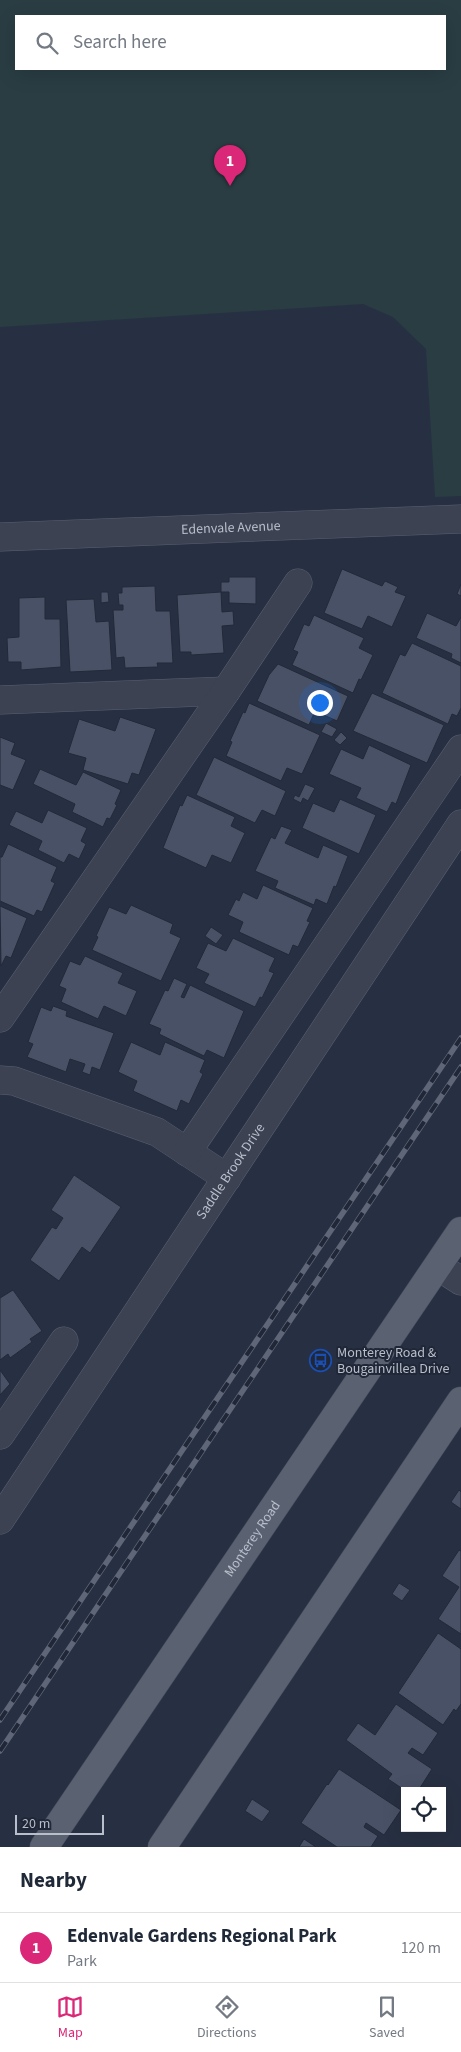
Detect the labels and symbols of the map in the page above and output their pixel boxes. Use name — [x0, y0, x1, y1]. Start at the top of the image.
pin: 1 — [214, 145, 246, 186]
street label: Edenvale Avenue — [181, 516, 281, 540]
your location — [307, 690, 333, 716]
street label: Saddle Brook Drive — [192, 1119, 270, 1224]
place label: Monterey Road & Bougainvillea Drive — [337, 1343, 450, 1379]
bus stop icon: Monterey Road & Bougainvillea Drive — [309, 1349, 333, 1373]
street label: Monterey Road — [220, 1497, 286, 1581]
scale bar — [15, 1812, 104, 1835]

